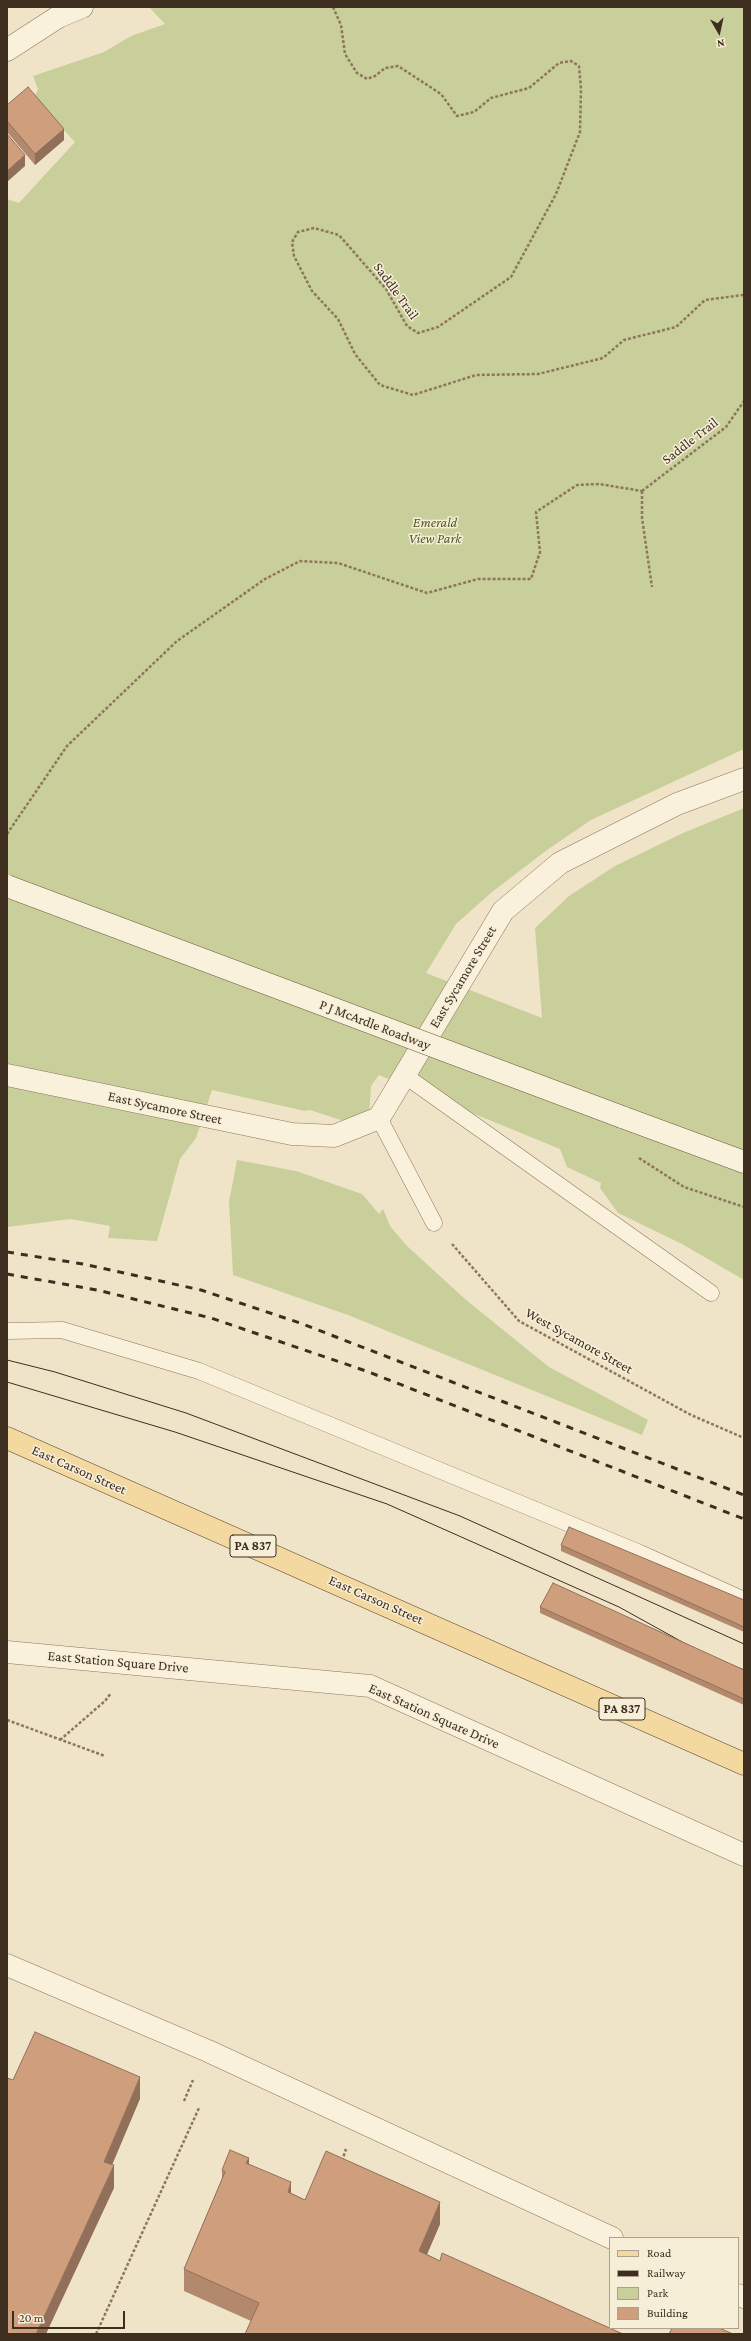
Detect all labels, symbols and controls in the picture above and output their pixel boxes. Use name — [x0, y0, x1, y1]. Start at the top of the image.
north arrow — [699, 12, 739, 52]
text: N — [716, 37, 726, 50]
street label: Saddle Trail — [370, 259, 422, 323]
street label: Saddle Trail — [659, 414, 721, 468]
park label: Emerald View Park — [409, 515, 461, 548]
street label: East Sycamore Street — [426, 923, 500, 1031]
street label: P J McArdle Roadway — [317, 996, 433, 1054]
street label: East Sycamore Street — [106, 1088, 224, 1128]
street label: West Sycamore Street — [522, 1304, 636, 1378]
street label: East Carson Street — [29, 1442, 129, 1498]
road number: PA 837 — [230, 1535, 276, 1557]
street label: East Carson Street — [326, 1572, 426, 1628]
street label: East Station Square Drive — [47, 1647, 189, 1677]
street label: East Station Square Drive — [366, 1680, 502, 1752]
road number: PA 837 — [599, 1698, 645, 1720]
legend — [609, 2237, 739, 2329]
text: Road — [647, 2246, 671, 2260]
text: Railway — [647, 2266, 685, 2280]
text: Park — [647, 2286, 668, 2300]
scale bar — [14, 2303, 127, 2329]
text: Building — [647, 2306, 688, 2320]
text: 20 m — [19, 2311, 43, 2325]

